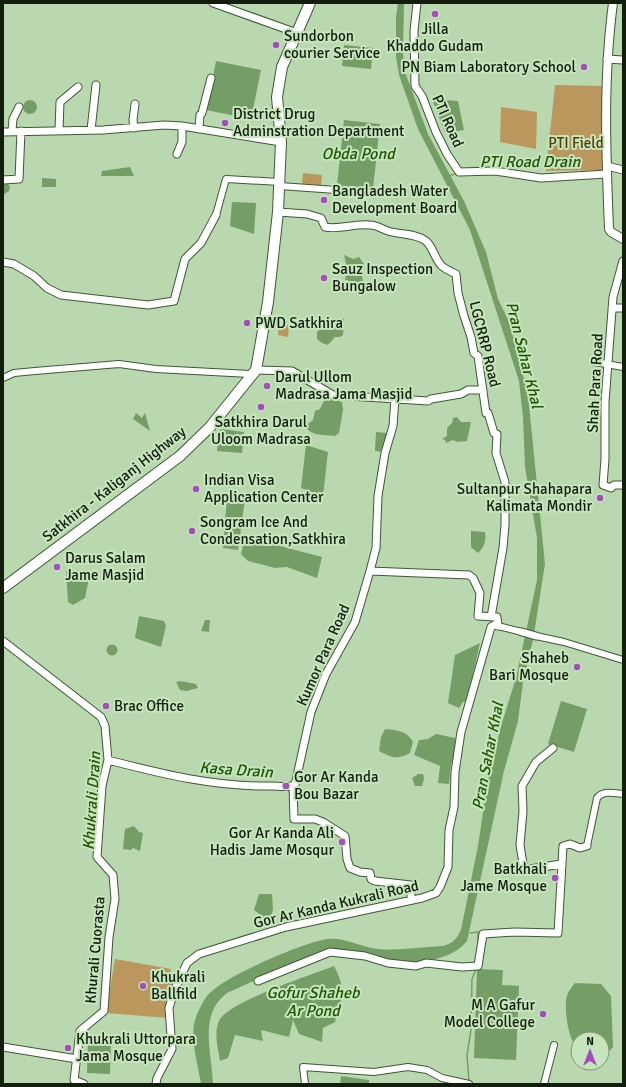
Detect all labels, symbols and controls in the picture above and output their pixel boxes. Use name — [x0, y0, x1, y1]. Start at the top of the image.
marker: Jilla Khaddo Gudam — [430, 9, 440, 19]
place label: Jilla Khaddo Gudam — [386, 20, 484, 55]
place label: Sundorbon courier Service — [284, 27, 380, 62]
marker: Sundorbon courier Service — [271, 40, 281, 50]
place label: PN Biam Laboratory School — [401, 58, 576, 76]
marker: PN Biam Laboratory School — [579, 62, 589, 72]
street label: PTI Road — [428, 92, 468, 150]
place label: District Drug Adminstration Department — [233, 105, 404, 140]
marker: District Drug Adminstration Department — [220, 118, 230, 128]
park label: PTI Field — [548, 134, 604, 152]
water label: Obda Pond — [321, 144, 397, 164]
water label: PTI Road Drain — [480, 152, 581, 172]
place label: Bangladesh Water Development Board — [332, 182, 457, 217]
marker: Bangladesh Water Development Board — [319, 195, 329, 205]
place label: Sauz Inspection Bungalow — [332, 260, 433, 295]
marker: Sauz Inspection Bungalow — [319, 273, 329, 283]
street label: LGCRRP Road — [466, 299, 504, 389]
water label: Pran Sahar Khal — [501, 300, 547, 412]
place label: PWD Satkhira — [255, 314, 343, 332]
marker: PWD Satkhira — [242, 318, 252, 328]
street label: Shah Para Road — [583, 333, 607, 433]
place label: Darul Ullom Madrasa Jama Masjid — [275, 368, 412, 403]
marker: Darul Ullom Madrasa Jama Masjid — [262, 381, 272, 391]
marker: Satkhira Darul Uloom Madrasa — [256, 402, 266, 412]
place label: Satkhira Darul Uloom Madrasa — [211, 413, 311, 448]
street label: Satkhira - Kaliganj Highway — [39, 422, 189, 546]
place label: Indian Visa Application Center — [204, 471, 324, 506]
place label: Sultanpur Shahapara Kalimata Mondir — [457, 480, 592, 515]
marker: Indian Visa Application Center — [191, 484, 201, 494]
marker: Sultanpur Shahapara Kalimata Mondir — [595, 493, 605, 503]
place label: Songram Ice And Condensation,Satkhira — [200, 513, 346, 548]
marker: Songram Ice And Condensation,Satkhira — [187, 526, 197, 536]
place label: Darus Salam Jame Masjid — [65, 549, 146, 584]
marker: Darus Salam Jame Masjid — [52, 562, 62, 572]
street label: Kumor Para Road — [292, 601, 354, 709]
place label: Shaheb Bari Mosque — [489, 649, 569, 684]
marker: Shaheb Bari Mosque — [572, 662, 582, 672]
place label: Brac Office — [114, 697, 184, 715]
water label: Pran Sahar Khal — [468, 699, 508, 812]
marker: Brac Office — [101, 701, 111, 711]
water label: Khukrali Drain — [79, 750, 106, 851]
water label: Kasa Drain — [199, 757, 275, 783]
place label: Gor Ar Kanda Bou Bazar — [294, 768, 379, 803]
marker: Gor Ar Kanda Bou Bazar — [281, 781, 291, 791]
place label: Gor Ar Kanda Ali Hadis Jame Mosqur — [210, 824, 334, 859]
marker: Gor Ar Kanda Ali Hadis Jame Mosqur — [337, 837, 347, 847]
place label: Batkhali Jame Mosque — [460, 860, 547, 895]
marker: Batkhali Jame Mosque — [550, 873, 560, 883]
street label: Gor Ar Kanda Kukrali Road — [252, 876, 420, 932]
street label: Khurali Cuorasta — [81, 896, 109, 1004]
place label: Khukrali Ballfild — [151, 968, 205, 1003]
marker: Khukrali Ballfild — [138, 981, 148, 991]
water label: Gofur Shaheb Ar Pond — [267, 983, 361, 1021]
place label: M A Gafur Model College — [444, 996, 535, 1031]
marker: M A Gafur Model College — [538, 1009, 548, 1019]
place label: Khukrali Uttorpara Jama Mosque — [76, 1030, 196, 1065]
north arrow — [570, 1031, 610, 1071]
text: N — [586, 1035, 594, 1048]
marker: Khukrali Uttorpara Jama Mosque — [63, 1043, 73, 1053]

